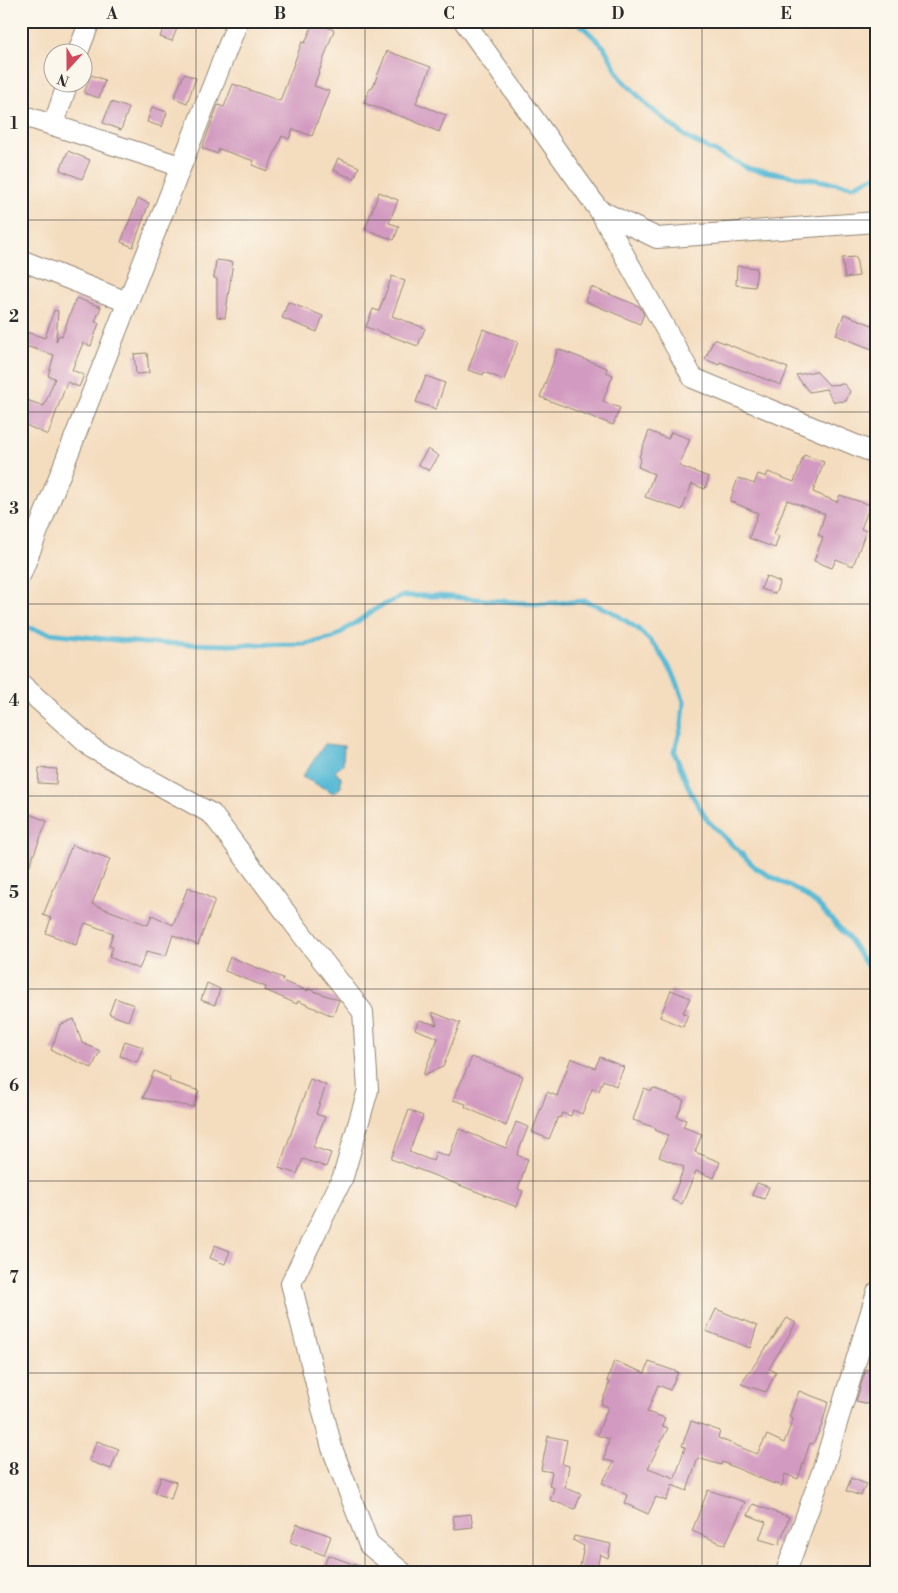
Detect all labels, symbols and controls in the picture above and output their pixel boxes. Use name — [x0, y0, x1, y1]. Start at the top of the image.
text: A — [105, 4, 118, 24]
text: B — [274, 4, 286, 24]
text: C — [443, 4, 455, 24]
text: D — [612, 4, 625, 24]
text: E — [780, 4, 792, 24]
north arrow — [42, 42, 92, 92]
text: N — [55, 69, 72, 90]
text: 1 — [10, 114, 18, 134]
text: 2 — [9, 307, 19, 327]
text: 3 — [9, 499, 19, 519]
text: 4 — [9, 691, 20, 711]
text: 5 — [9, 883, 19, 903]
text: 6 — [9, 1076, 19, 1096]
text: 7 — [9, 1268, 19, 1288]
text: 8 — [9, 1460, 19, 1480]

